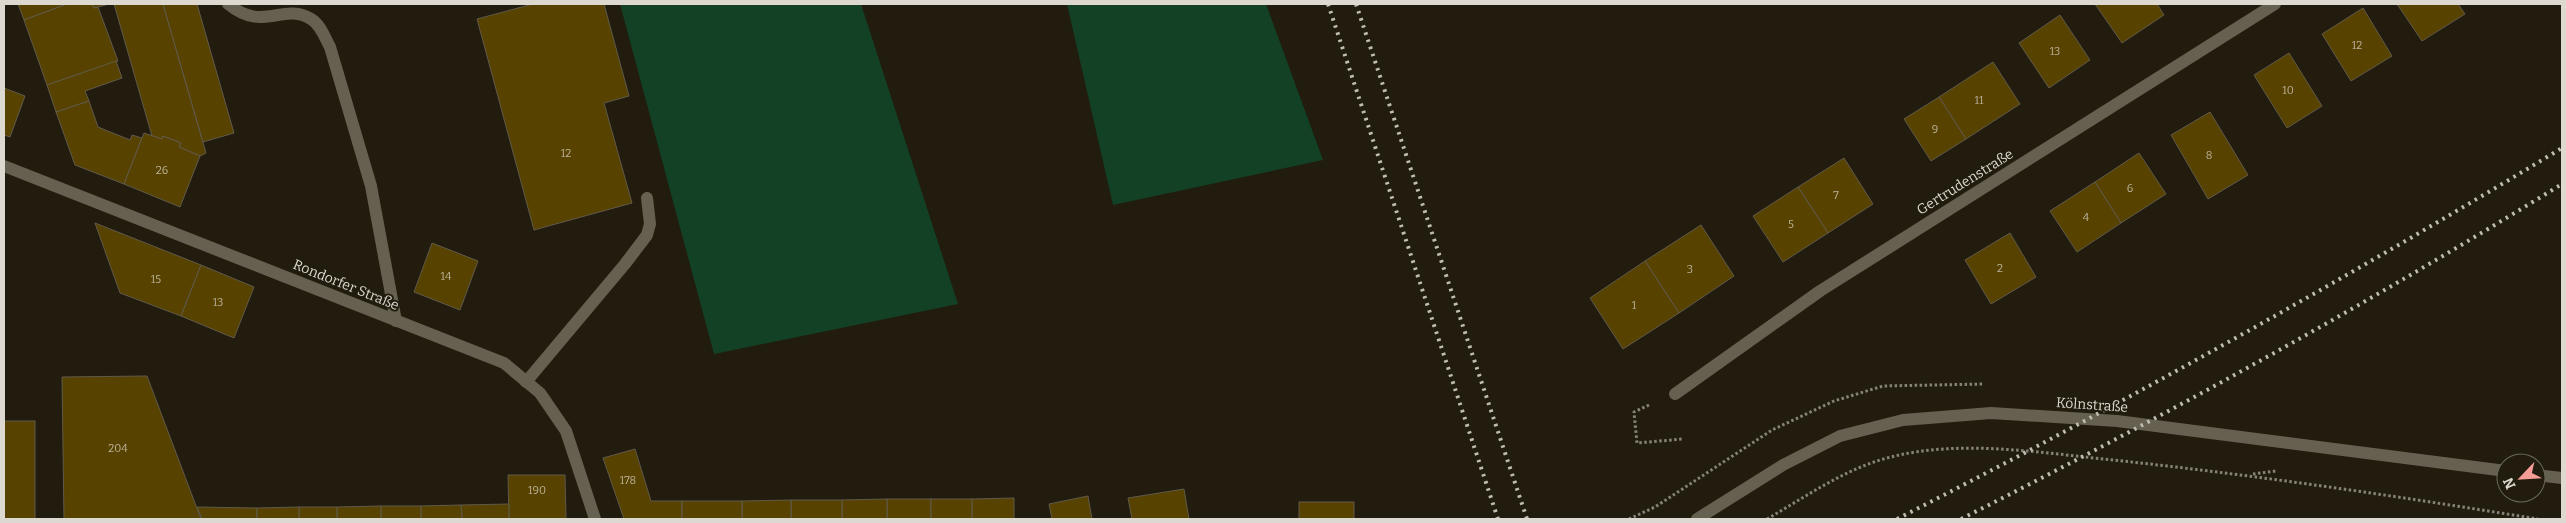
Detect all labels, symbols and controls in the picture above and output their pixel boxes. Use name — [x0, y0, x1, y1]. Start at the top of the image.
house number: 12 — [2352, 39, 2362, 52]
house number: 13 — [2050, 45, 2060, 58]
house number: 10 — [2282, 84, 2294, 97]
house number: 11 — [1975, 94, 1984, 107]
house number: 9 — [1932, 123, 1938, 136]
street label: Gertrudenstraße — [1914, 145, 2016, 219]
house number: 12 — [561, 147, 571, 160]
house number: 8 — [2206, 149, 2212, 162]
house number: 26 — [156, 164, 168, 177]
house number: 6 — [2127, 182, 2133, 195]
house number: 7 — [1833, 189, 1839, 202]
house number: 4 — [2083, 211, 2090, 224]
house number: 5 — [1788, 218, 1794, 231]
street label: Rondorfer Straße — [290, 256, 402, 314]
house number: 2 — [1997, 262, 2003, 275]
house number: 3 — [1687, 263, 1693, 276]
house number: 14 — [441, 270, 452, 283]
house number: 15 — [151, 273, 161, 286]
house number: 13 — [213, 296, 223, 309]
house number: 1 — [1632, 299, 1637, 312]
street label: Kölnstraße — [2055, 394, 2129, 416]
house number: 204 — [108, 442, 128, 455]
north arrow — [2496, 453, 2546, 503]
house number: 178 — [620, 474, 636, 487]
text: N — [2500, 475, 2520, 492]
house number: 190 — [528, 484, 546, 497]

